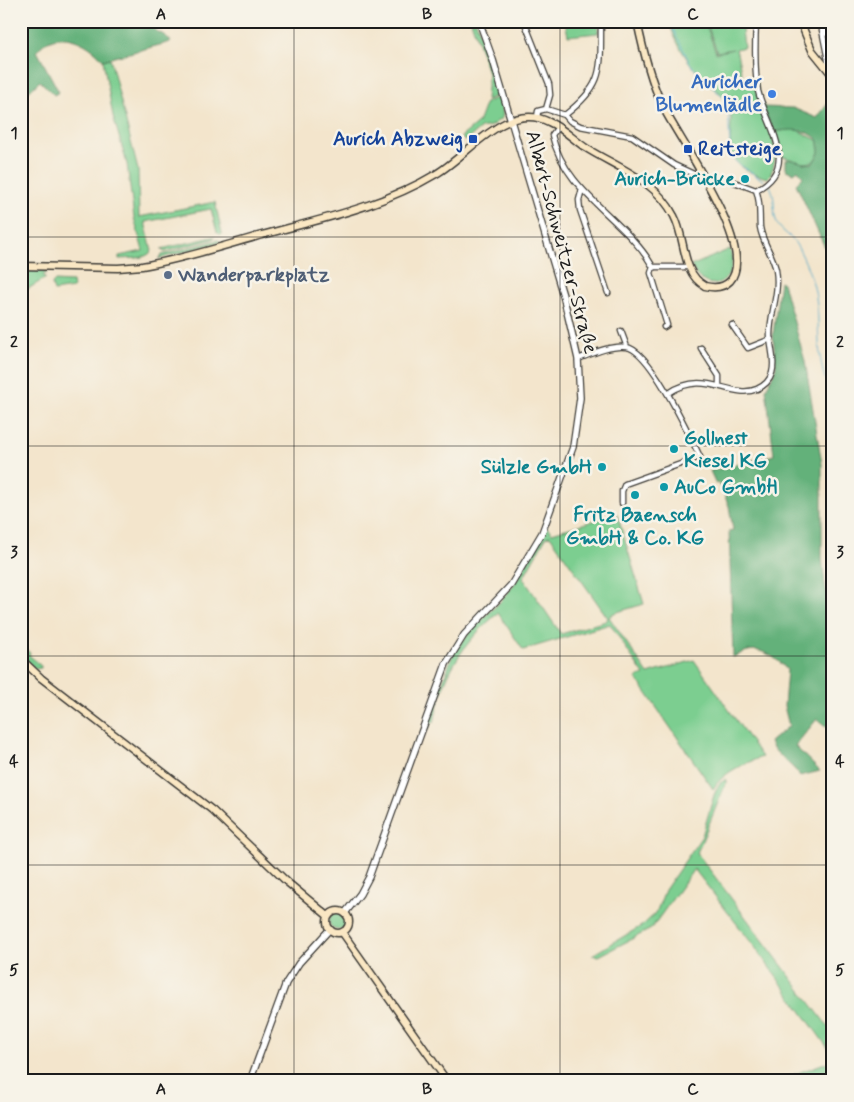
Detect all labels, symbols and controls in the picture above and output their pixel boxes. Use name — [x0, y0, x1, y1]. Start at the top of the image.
text: A — [156, 4, 166, 25]
text: B — [422, 4, 432, 25]
text: C — [687, 4, 699, 25]
place label: Auricher Blumenlädle — [655, 69, 763, 119]
marker: Auricher Blumenlädle — [766, 88, 778, 100]
text: 1 — [10, 123, 18, 144]
text: 1 — [836, 123, 844, 144]
place label: Aurich Abzweig — [333, 126, 463, 153]
street label: Albert-Schweitzer-Straße — [518, 127, 604, 357]
marker: Aurich Abzweig — [467, 133, 479, 145]
place label: Reitsteige — [698, 136, 782, 163]
marker: Reitsteige — [682, 143, 694, 155]
place label: Aurich-Brücke — [614, 166, 735, 193]
marker: Aurich-Brücke — [739, 173, 751, 185]
place label: Wanderparkplatz — [177, 262, 330, 289]
marker: Wanderparkplatz — [162, 269, 174, 281]
text: 2 — [10, 332, 18, 353]
text: 2 — [836, 332, 844, 353]
place label: Gollnest Kiesel KG — [684, 425, 767, 475]
marker: Gollnest Kiesel KG — [668, 443, 680, 455]
place label: Sülzle GmbH — [481, 454, 592, 481]
marker: Sülzle GmbH — [596, 461, 608, 473]
place label: AuCo GmbH — [674, 474, 777, 501]
marker: AuCo GmbH — [658, 481, 670, 493]
marker: Fritz Baensch GmbH & Co. KG — [629, 489, 641, 501]
place label: Fritz Baensch GmbH & Co. KG — [566, 502, 704, 552]
text: 3 — [10, 542, 18, 563]
text: 3 — [836, 542, 844, 563]
text: 4 — [9, 751, 19, 772]
text: 4 — [835, 751, 845, 772]
text: 5 — [9, 960, 19, 981]
text: 5 — [835, 960, 845, 981]
text: A — [156, 1079, 166, 1100]
text: B — [422, 1079, 432, 1100]
text: C — [687, 1079, 699, 1100]

